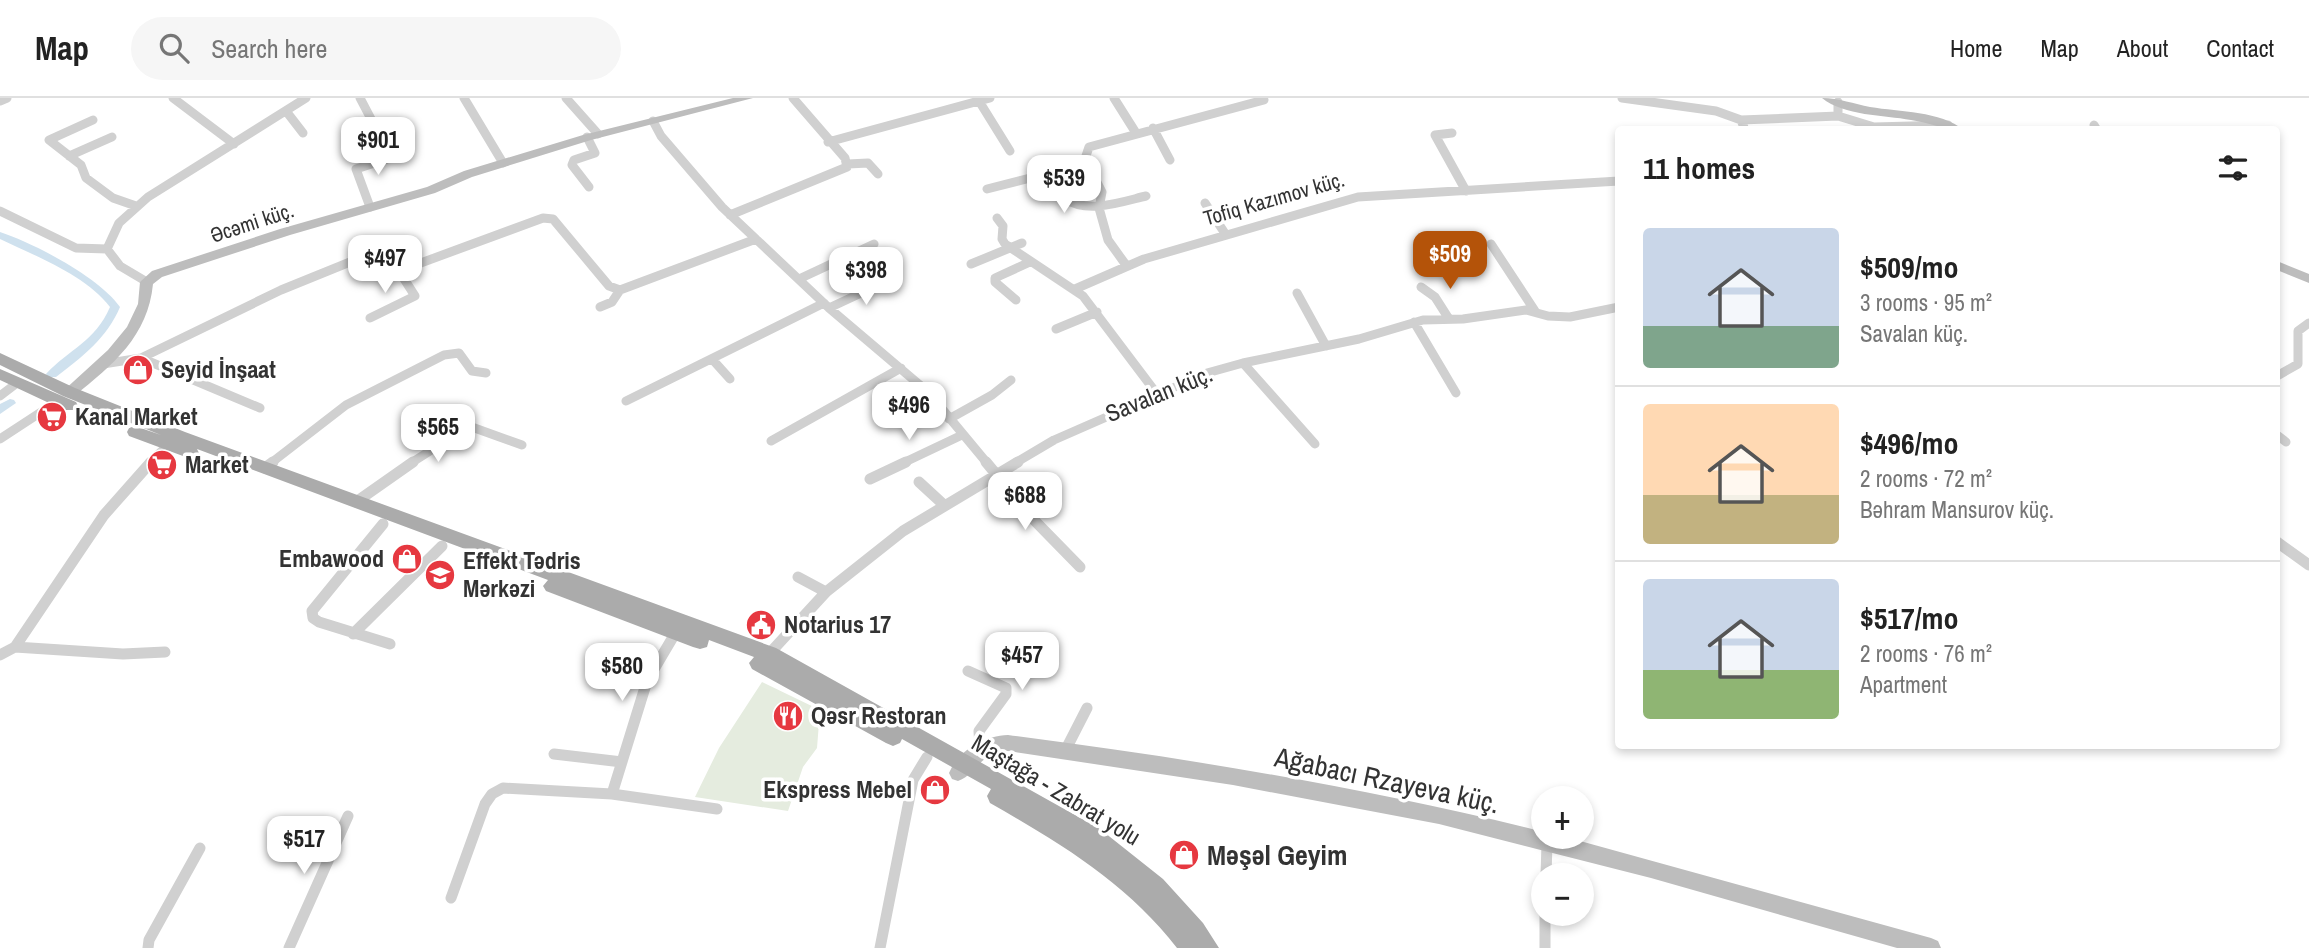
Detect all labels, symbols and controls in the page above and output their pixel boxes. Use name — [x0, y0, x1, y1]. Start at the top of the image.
search box — [131, 17, 621, 80]
text: Map — [35, 26, 89, 70]
icon: search — [155, 29, 193, 67]
text: Search here — [211, 31, 327, 66]
text: Home — [1950, 32, 2002, 64]
text: Map — [2040, 32, 2079, 64]
text: About — [2117, 32, 2168, 64]
text: Contact — [2206, 32, 2274, 64]
pin: $901 — [337, 118, 419, 177]
text: $901 — [357, 124, 399, 155]
text: 11 homes — [1643, 148, 1755, 188]
icon: filters — [2214, 149, 2252, 187]
pin: $539 — [1023, 156, 1105, 215]
text: $539 — [1043, 162, 1085, 193]
street label: Tofiq Kazımov küç. — [1200, 165, 1348, 233]
street label: Əcəmi küç. — [206, 195, 297, 250]
pin: $509 — [1409, 232, 1491, 291]
pin: $497 — [344, 236, 426, 295]
text: $509 — [1429, 238, 1471, 269]
text: $497 — [364, 242, 406, 273]
text: $509/mo — [1860, 247, 1958, 287]
pin: $398 — [825, 248, 907, 307]
text: $398 — [845, 254, 887, 285]
icon: home — [1699, 256, 1783, 340]
text: 3 rooms · 95 m² — [1860, 287, 1992, 318]
text: Savalan küç. — [1860, 318, 1968, 349]
shop icon: Seyid İnşaat — [121, 353, 155, 387]
place label: Seyid İnşaat — [161, 353, 276, 385]
street label: Savalan küç. — [1100, 357, 1217, 429]
pin: $496 — [868, 382, 950, 442]
text: $496 — [888, 389, 930, 420]
supermarket icon: Kanal Market — [35, 400, 69, 434]
place label: Kanal Market — [75, 400, 198, 432]
pin: $565 — [397, 404, 479, 464]
text: $565 — [417, 411, 459, 442]
text: $496/mo — [1860, 423, 1958, 463]
icon: home — [1699, 432, 1783, 516]
supermarket icon: Market — [145, 448, 179, 482]
place label: Market — [185, 448, 249, 480]
text: 2 rooms · 72 m² — [1860, 463, 1992, 494]
pin: $688 — [984, 472, 1066, 532]
text: $688 — [1004, 479, 1046, 510]
text: Bəhram Mansurov küç. — [1860, 494, 2054, 525]
place label: Embawood — [279, 542, 384, 574]
shop icon: Embawood — [390, 542, 424, 576]
place label: Effekt Tədris Mərkəzi — [463, 544, 581, 604]
school or university icon: Effekt Tədris Mərkəzi — [423, 558, 457, 592]
text: $517/mo — [1860, 598, 1958, 638]
icon: home — [1699, 607, 1783, 691]
public building icon: Notarius 17 — [744, 608, 778, 642]
place label: Notarius 17 — [784, 608, 891, 640]
pin: $457 — [981, 632, 1063, 692]
text: 2 rooms · 76 m² — [1860, 638, 1992, 669]
text: $457 — [1001, 639, 1043, 670]
pin: $580 — [581, 644, 663, 703]
text: $580 — [601, 650, 643, 681]
text: Apartment — [1860, 669, 1947, 700]
restaurant icon: Qəsr Restoran — [771, 699, 805, 733]
place label: Qəsr Restoran — [811, 699, 947, 731]
street label: Maştağa - Zabrat yolu — [966, 726, 1147, 852]
street label: Ağabacı Rzayeva küç. — [1270, 737, 1503, 822]
place label: Ekspress Mebel — [763, 773, 912, 805]
shop icon: Ekspress Mebel — [918, 773, 952, 807]
map controls — [1531, 786, 1594, 926]
button: + — [1531, 786, 1594, 849]
pin: $517 — [263, 816, 345, 876]
text: $517 — [283, 823, 325, 854]
place label: Məşəl Geyim — [1207, 836, 1347, 874]
shop icon: Məşəl Geyim — [1167, 838, 1201, 872]
button: − — [1531, 863, 1594, 926]

